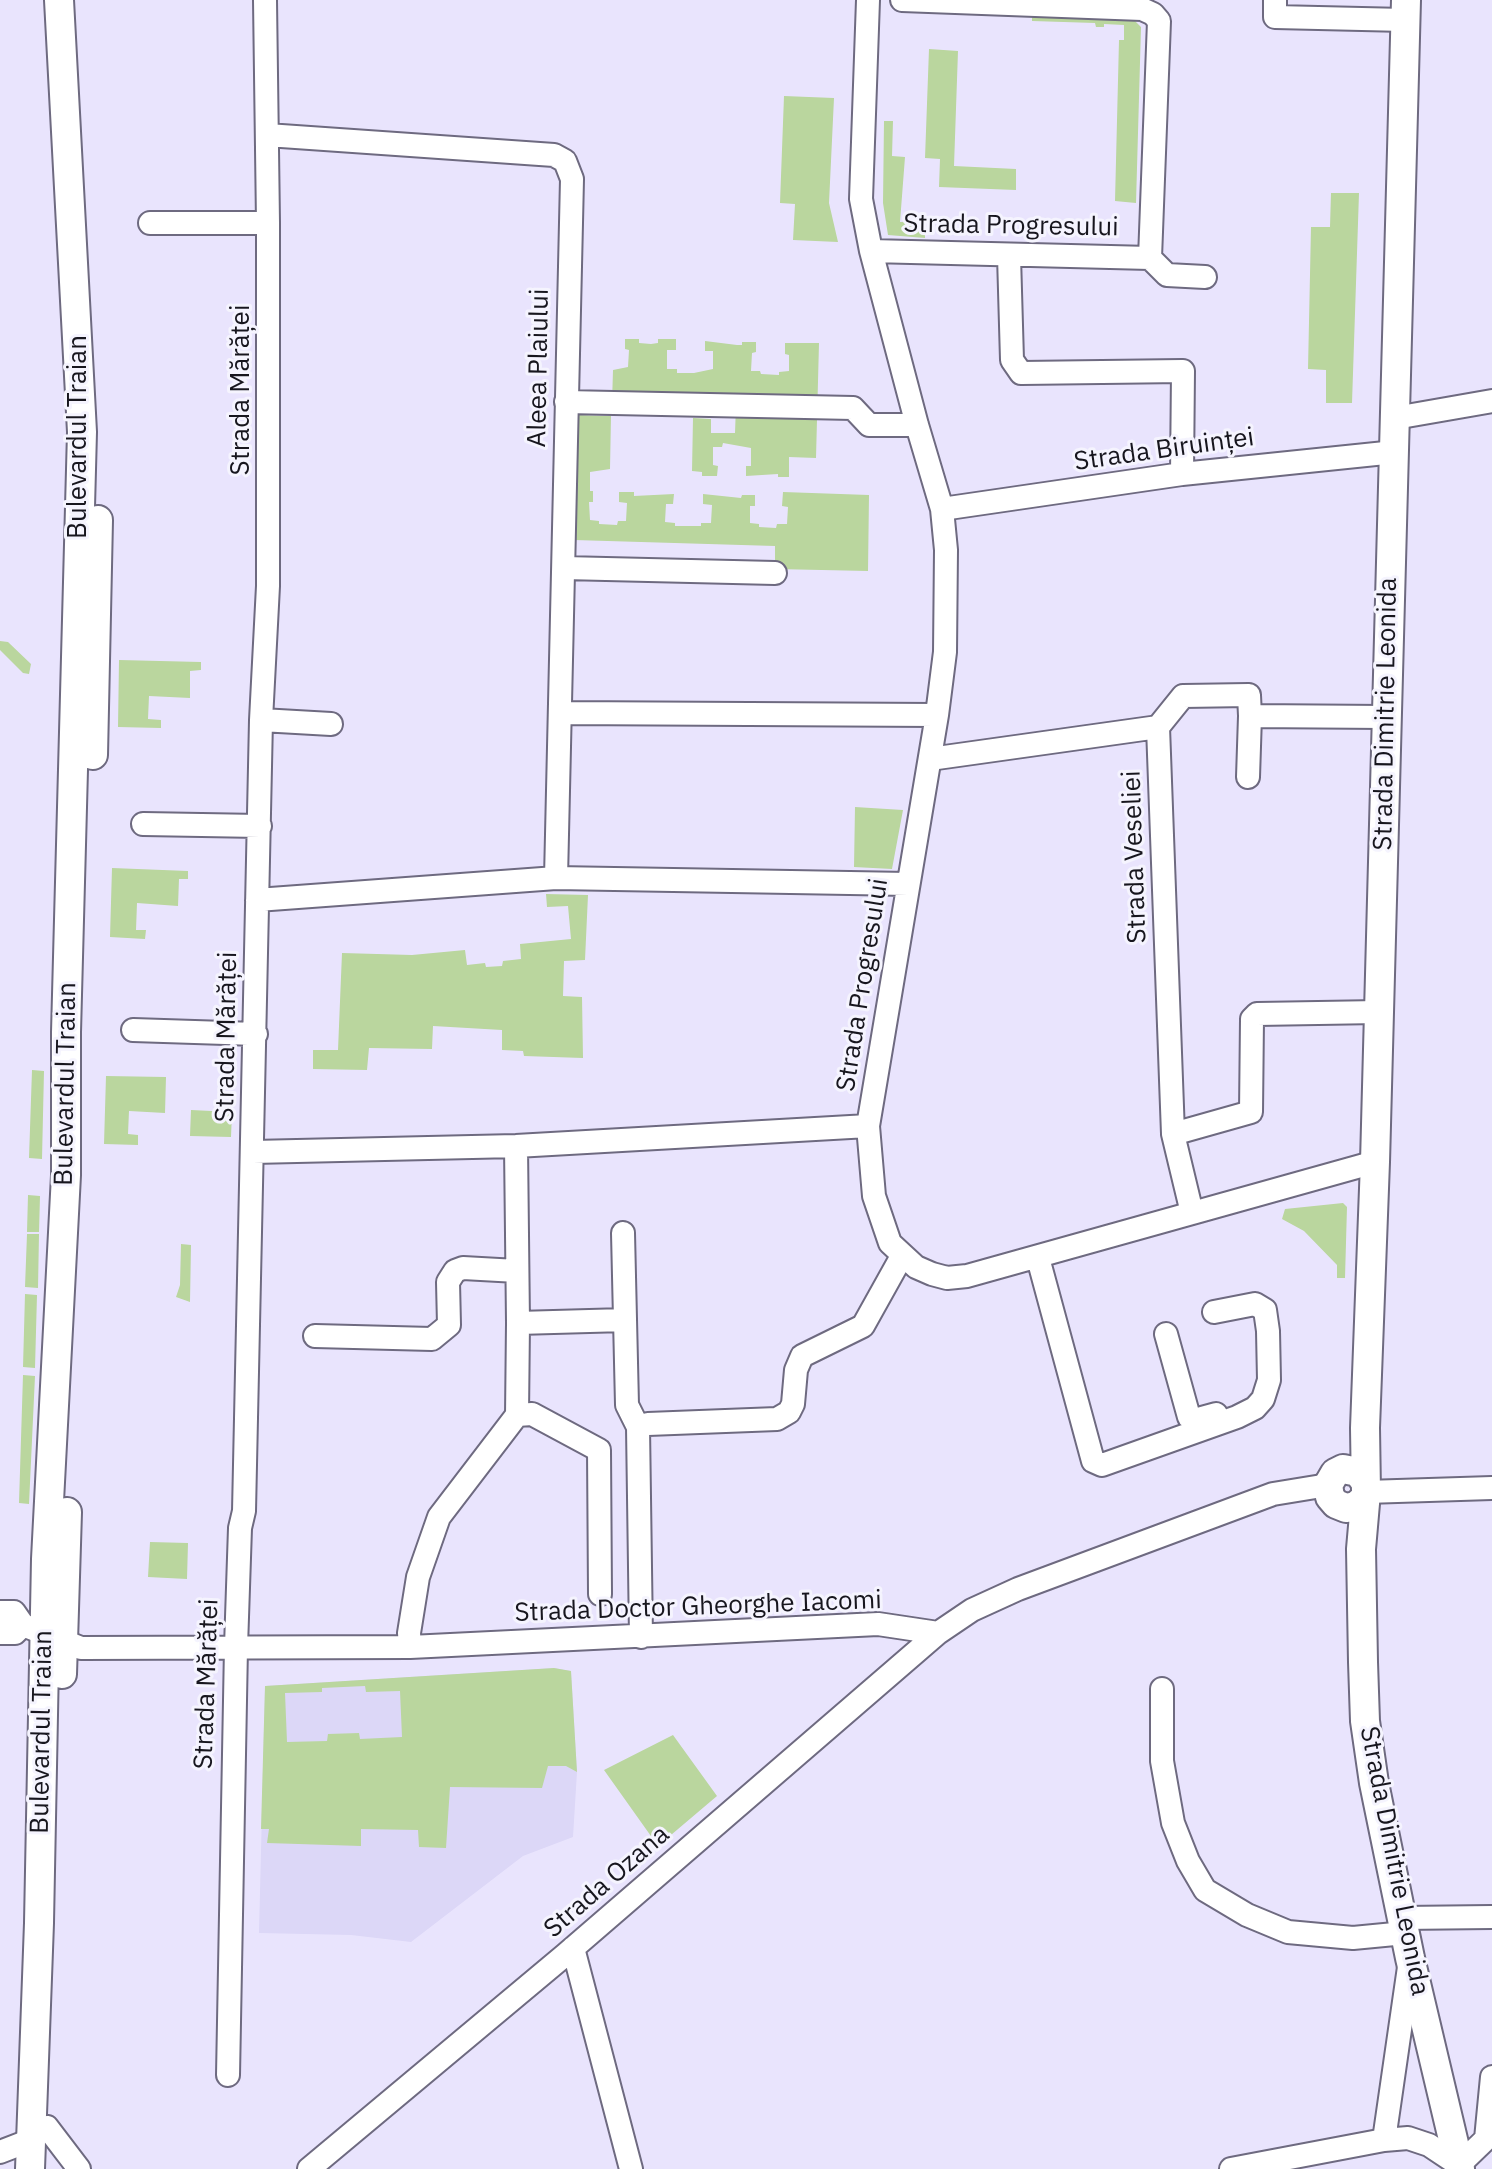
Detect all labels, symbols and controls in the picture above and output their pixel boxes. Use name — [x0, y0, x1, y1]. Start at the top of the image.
street label: Strada Progresului — [903, 209, 1119, 243]
street label: Aleea Plaiului — [522, 288, 556, 448]
street label: Strada Mărăței — [225, 305, 257, 475]
street label: Bulevardul Traian — [62, 335, 94, 539]
street label: Strada Biruinței — [1072, 422, 1256, 478]
street label: Strada Dimitrie Leonida — [1368, 577, 1404, 851]
street label: Strada Veseliei — [1116, 770, 1154, 944]
street label: Strada Progresului — [831, 876, 895, 1094]
street label: Strada Mărăței — [210, 951, 244, 1123]
street label: Bulevardul Traian — [49, 982, 83, 1186]
street label: Strada Doctor Gheorghe Iacomi — [514, 1585, 882, 1629]
street label: Strada Mărăței — [188, 1598, 226, 1770]
street label: Bulevardul Traian — [25, 1630, 59, 1834]
street label: Strada Dimitrie Leonida — [1353, 1724, 1435, 1998]
street label: Strada Ozana — [538, 1819, 676, 1945]

